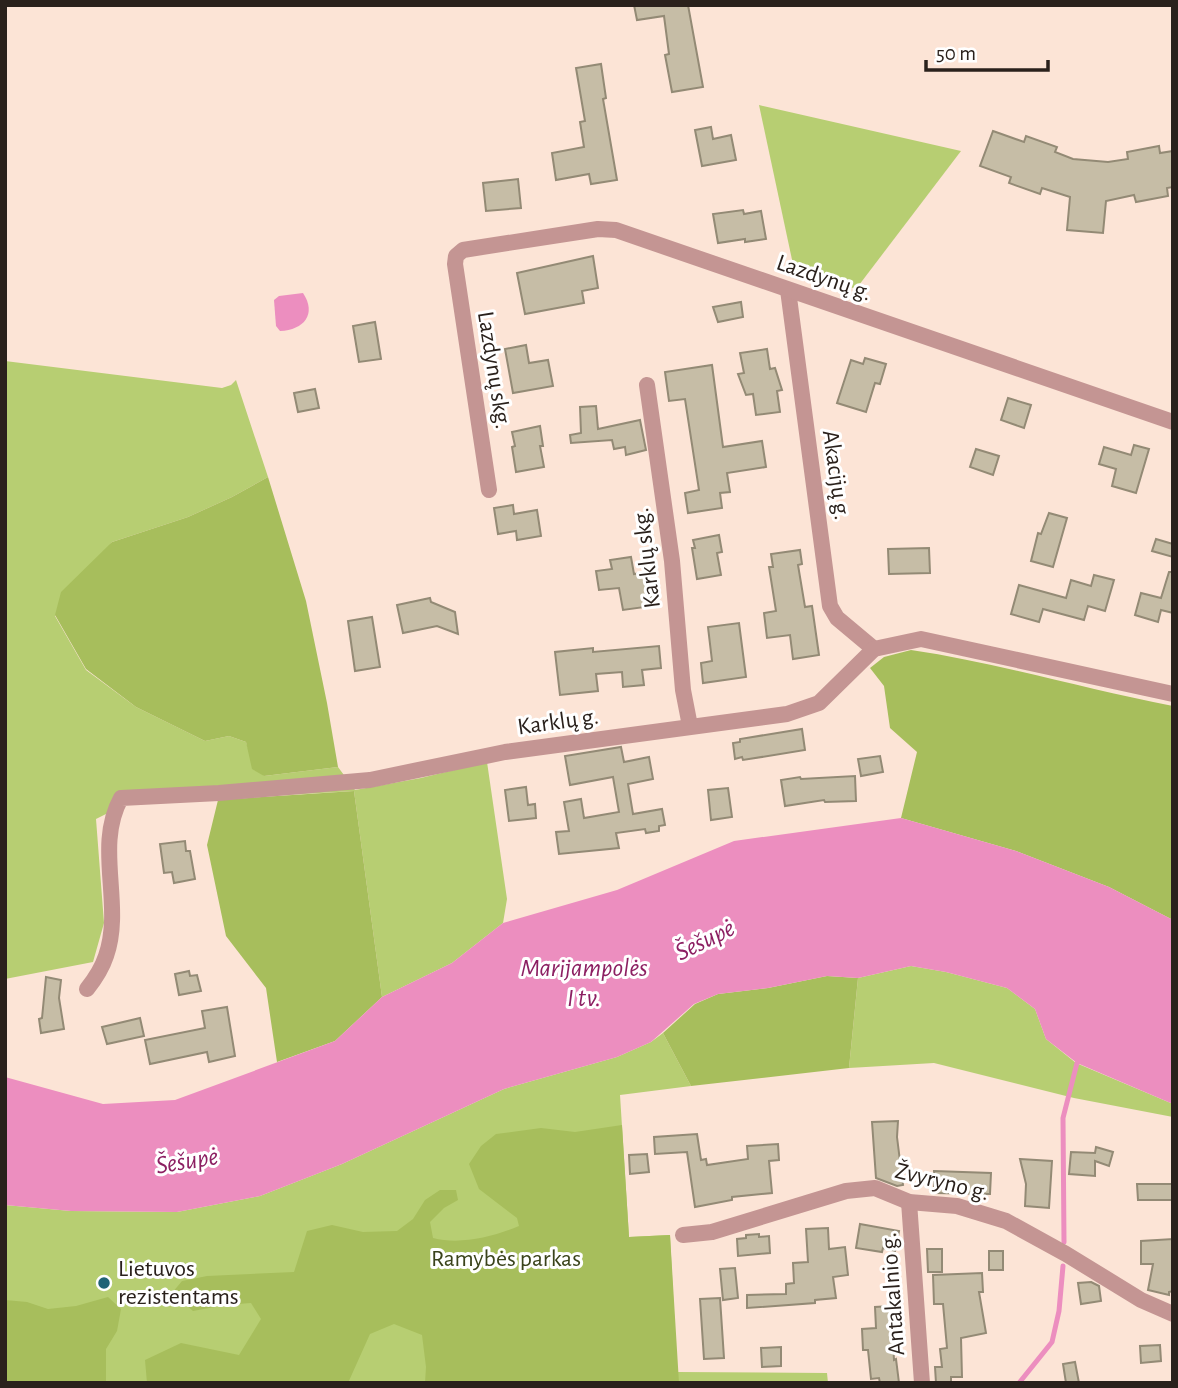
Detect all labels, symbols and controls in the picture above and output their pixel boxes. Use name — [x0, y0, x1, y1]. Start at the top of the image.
scale bar — [926, 28, 1048, 72]
text: 50 m — [936, 43, 976, 64]
street label: Lazdynų g. — [773, 251, 875, 305]
street label: Lazdynų skg. — [473, 310, 515, 430]
street label: Akacijų g. — [818, 429, 854, 521]
street label: Karklų skg. — [629, 506, 665, 610]
street label: Karklų g. — [516, 704, 600, 740]
water label: Šešupė — [671, 914, 739, 965]
water label: Marijampolės I tv. — [520, 955, 648, 1011]
water label: Šešupė — [154, 1142, 220, 1179]
street label: Žvyryno g. — [892, 1158, 992, 1205]
street label: Antakalnio g. — [877, 1232, 909, 1356]
park label: Ramybės parkas — [431, 1247, 581, 1271]
place label: Lietuvos rezistentams — [118, 1257, 239, 1309]
marker: Lietuvos rezistentams — [96, 1275, 112, 1291]

